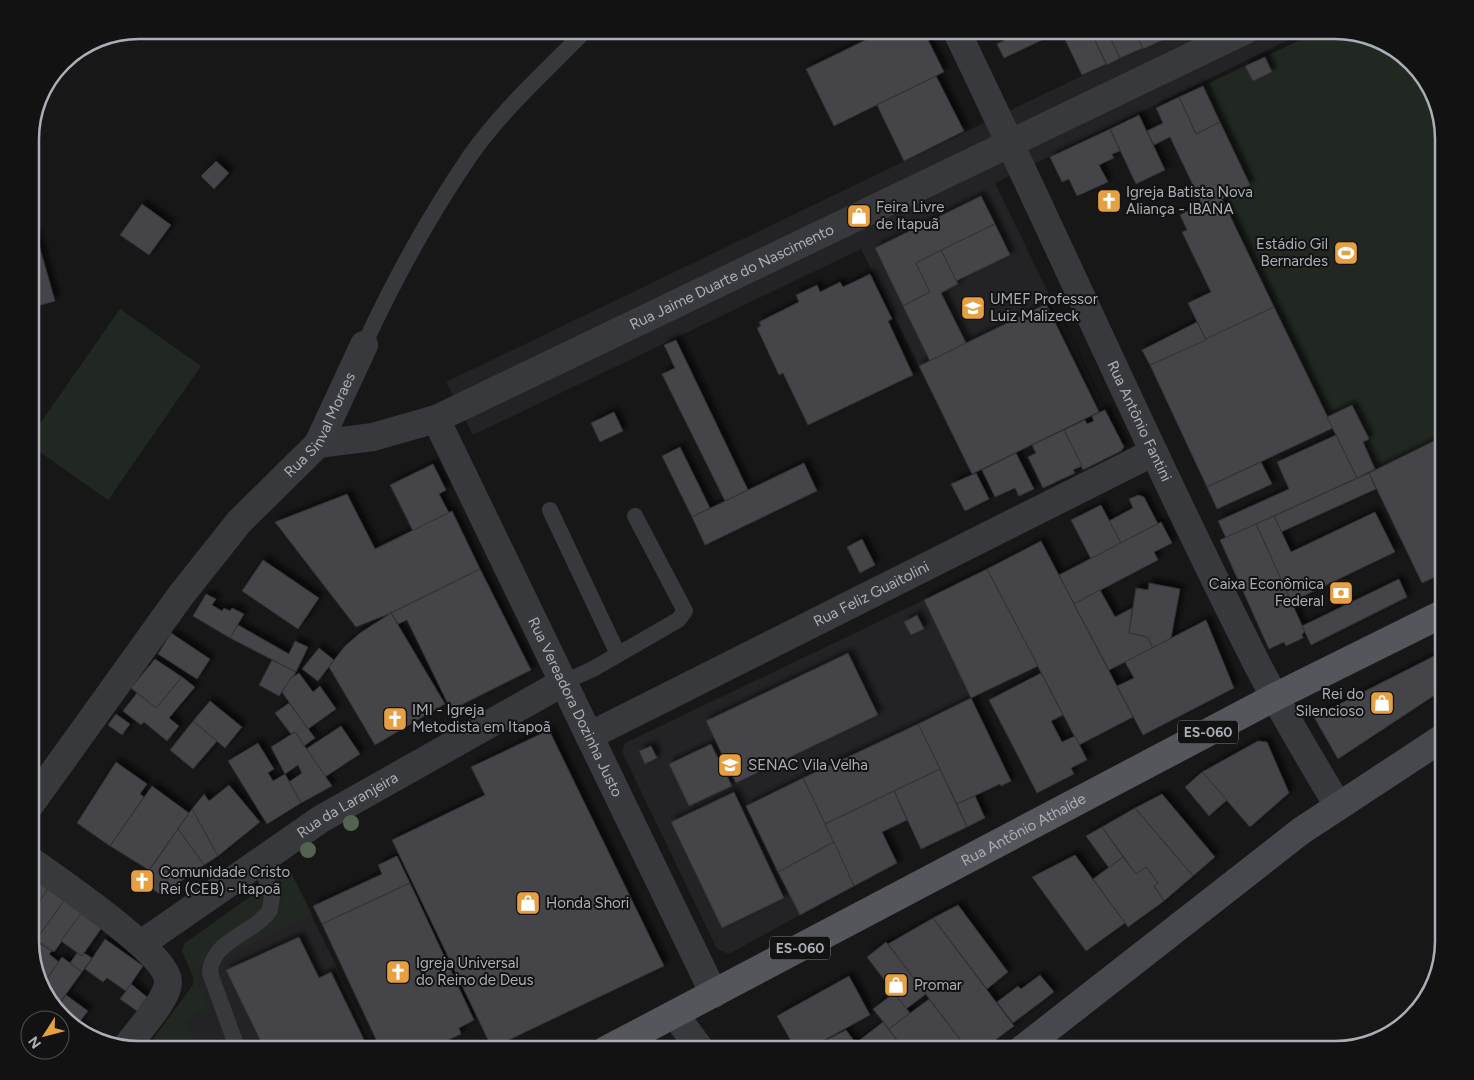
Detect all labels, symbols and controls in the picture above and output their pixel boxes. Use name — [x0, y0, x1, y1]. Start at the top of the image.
place label: Igreja Batista Nova Aliança - IBANA — [1126, 183, 1253, 218]
church icon: Igreja Batista Nova Aliança - IBANA — [1096, 188, 1122, 214]
place label: Feira Livre de Itapuã — [876, 198, 945, 233]
shop icon: Feira Livre de Itapuã — [846, 203, 872, 229]
street label: Rua Jaime Duarte do Nascimento — [627, 220, 837, 334]
place label: Estádio Gil Bernardes — [1256, 235, 1328, 270]
sports icon: Estádio Gil Bernardes — [1333, 240, 1359, 266]
place label: UMEF Professor Luiz Malizeck — [990, 290, 1098, 325]
school or university icon: UMEF Professor Luiz Malizeck — [960, 295, 986, 321]
street label: Rua Antônio Fantini — [1103, 358, 1175, 484]
street label: Rua Sinval Moraes — [281, 369, 359, 481]
street label: Rua Feliz Guaitolini — [810, 557, 932, 631]
place label: Caixa Econômica Federal — [1209, 575, 1324, 610]
bank icon: Caixa Econômica Federal — [1328, 580, 1354, 606]
street label: Rua Vereadora Dozinha Justo — [524, 614, 627, 800]
place label: Rei do Silencioso — [1295, 685, 1364, 720]
shop icon: Rei do Silencioso — [1369, 690, 1395, 716]
place label: IMI - Igreja Metodista em Itapoã — [412, 701, 551, 736]
church icon: IMI - Igreja Metodista em Itapoã — [382, 706, 408, 732]
road number: ES-060 — [1178, 720, 1238, 744]
school or university icon: SENAC Vila Velha — [717, 752, 743, 778]
place label: SENAC Vila Velha — [748, 756, 868, 774]
street label: Rua da Laranjeira — [293, 768, 401, 842]
street label: Rua Antônio Athaíde — [958, 789, 1089, 870]
place label: Comunidade Cristo Rei (CEB) - Itapoã — [160, 863, 291, 898]
church icon: Comunidade Cristo Rei (CEB) - Itapoã — [129, 868, 155, 894]
shop icon: Honda Shori — [515, 890, 541, 916]
place label: Honda Shori — [546, 894, 629, 912]
road number: ES-060 — [770, 936, 830, 960]
place label: Igreja Universal do Reino de Deus — [416, 954, 534, 989]
church icon: Igreja Universal do Reino de Deus — [385, 959, 411, 985]
shop icon: Promar — [883, 972, 909, 998]
place label: Promar — [914, 976, 962, 994]
north arrow — [20, 1010, 70, 1060]
text: N — [25, 1033, 45, 1052]

